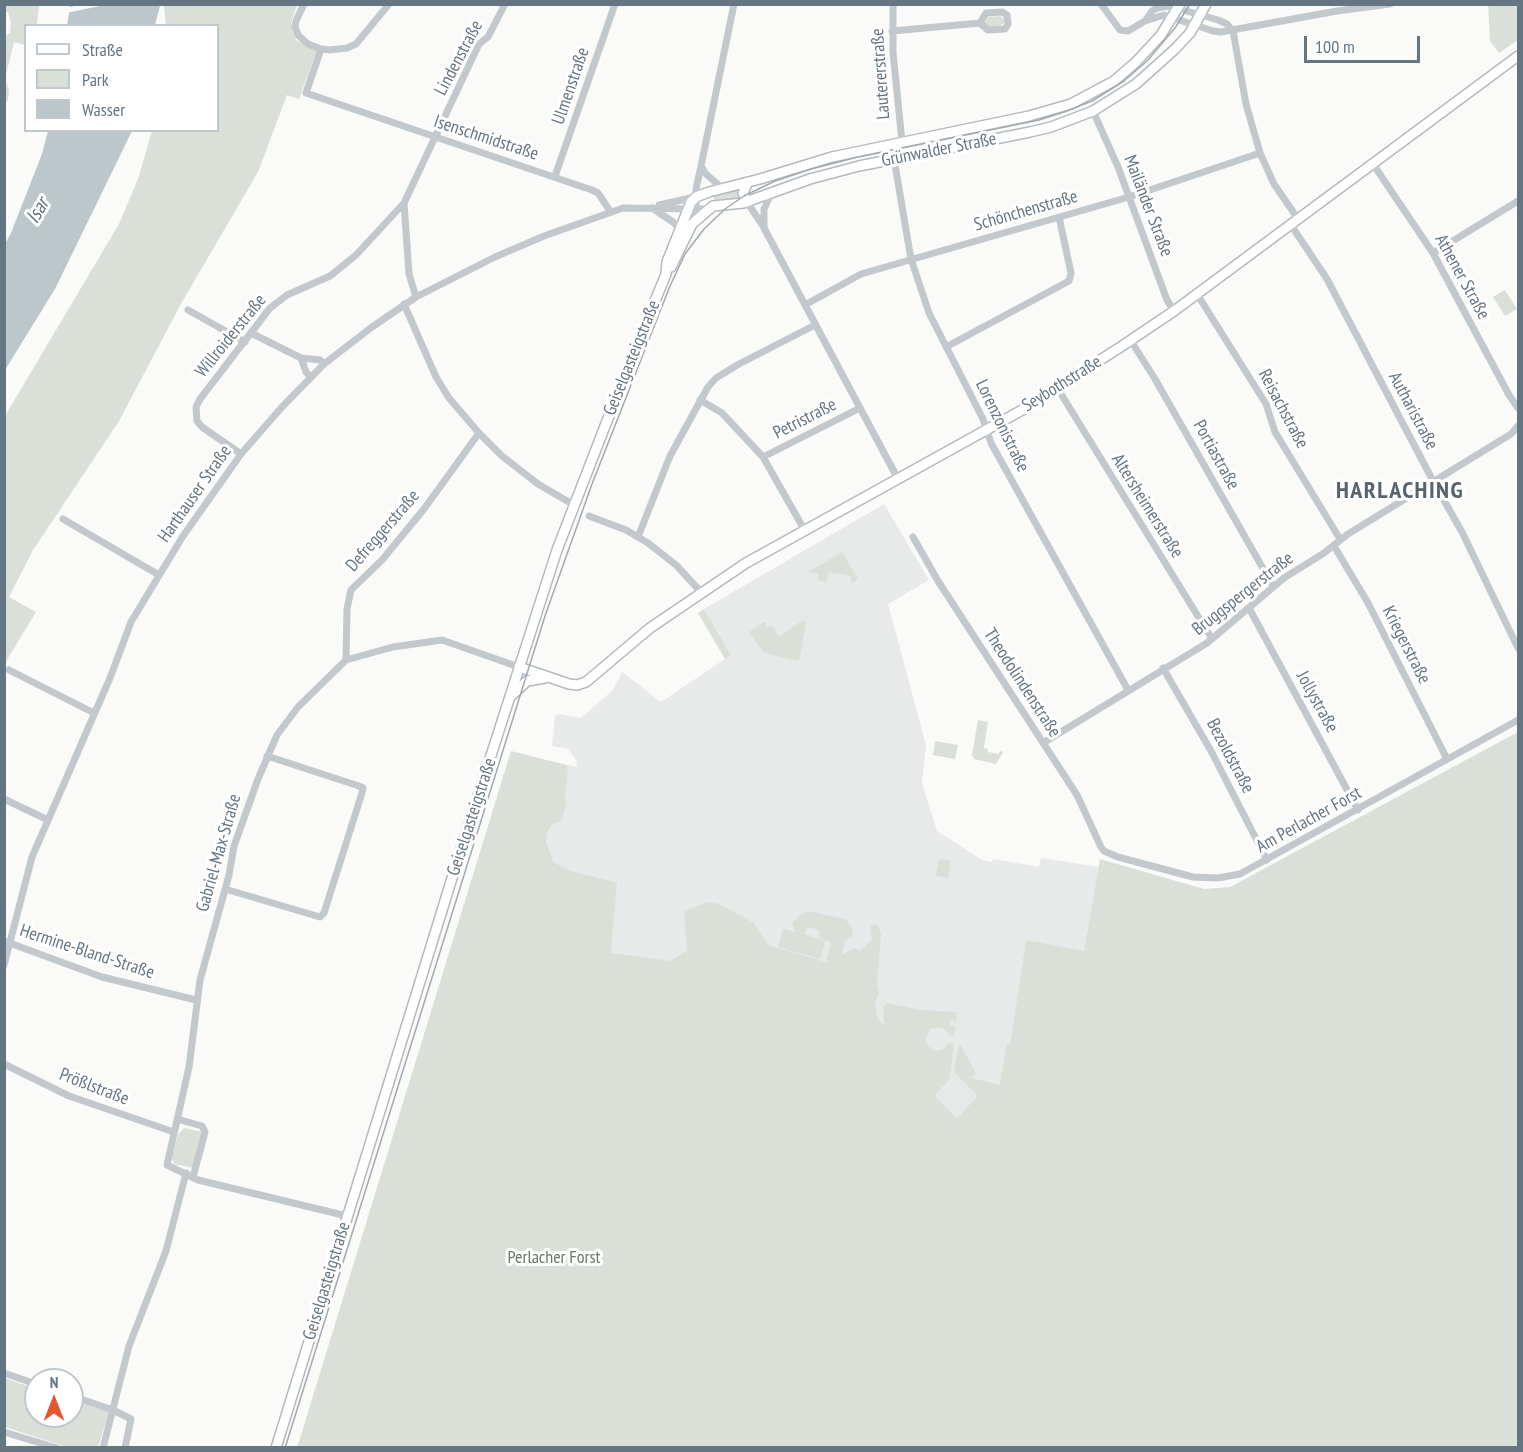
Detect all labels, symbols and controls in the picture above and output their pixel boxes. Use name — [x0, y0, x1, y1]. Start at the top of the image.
street label: Lindenstraße — [430, 17, 488, 99]
legend — [24, 24, 219, 132]
scale bar — [1307, 24, 1422, 62]
street label: Lautererstraße — [867, 28, 895, 120]
text: 100 m — [1315, 35, 1355, 58]
text: Straße — [82, 38, 123, 61]
street label: Ulmenstraße — [548, 45, 594, 127]
text: Park — [82, 68, 109, 91]
text: Wasser — [82, 98, 125, 121]
street label: Isenschmidstraße — [431, 111, 541, 165]
street label: Grünwalder Straße — [880, 128, 998, 172]
street label: Mailänder Straße — [1119, 152, 1177, 260]
street label: Schönchenstraße — [972, 186, 1080, 236]
water label: Isar — [21, 194, 55, 228]
street label: Athener Straße — [1430, 231, 1494, 323]
street label: Willroiderstraße — [191, 290, 271, 382]
street label: Geiselgasteigstraße — [599, 297, 665, 419]
street label: Seybothstraße — [1018, 351, 1106, 417]
street label: Reisachstraße — [1253, 366, 1313, 452]
street label: Autharistraße — [1384, 369, 1442, 453]
street label: Lorenzonistraße — [970, 376, 1034, 476]
street label: Petristraße — [770, 394, 840, 444]
street label: Portiastraße — [1188, 416, 1244, 494]
street label: Harthauser Straße — [154, 441, 236, 547]
street label: Altersheimerstraße — [1106, 450, 1188, 562]
district label: HARLACHING — [1336, 477, 1464, 505]
street label: Defreggerstraße — [342, 486, 424, 576]
street label: Bruggspergerstraße — [1188, 548, 1298, 640]
street label: Kriegerstraße — [1377, 603, 1435, 687]
street label: Theodolindenstraße — [979, 625, 1065, 741]
street label: Jollystraße — [1291, 668, 1343, 736]
street label: Bezoldstraße — [1201, 715, 1259, 797]
street label: Geiselgasteigstraße — [443, 756, 501, 878]
street label: Am Perlacher Forst — [1253, 782, 1365, 858]
street label: Gabriel-Max-Straße — [192, 792, 246, 914]
street label: Hermine-Bland-Straße — [17, 920, 157, 984]
street label: Prößlstraße — [56, 1064, 132, 1110]
street label: Geiselgasteigstraße — [299, 1219, 355, 1343]
park label: Perlacher Forst — [507, 1247, 601, 1269]
north arrow — [24, 1368, 84, 1428]
text: N — [50, 1372, 58, 1392]

